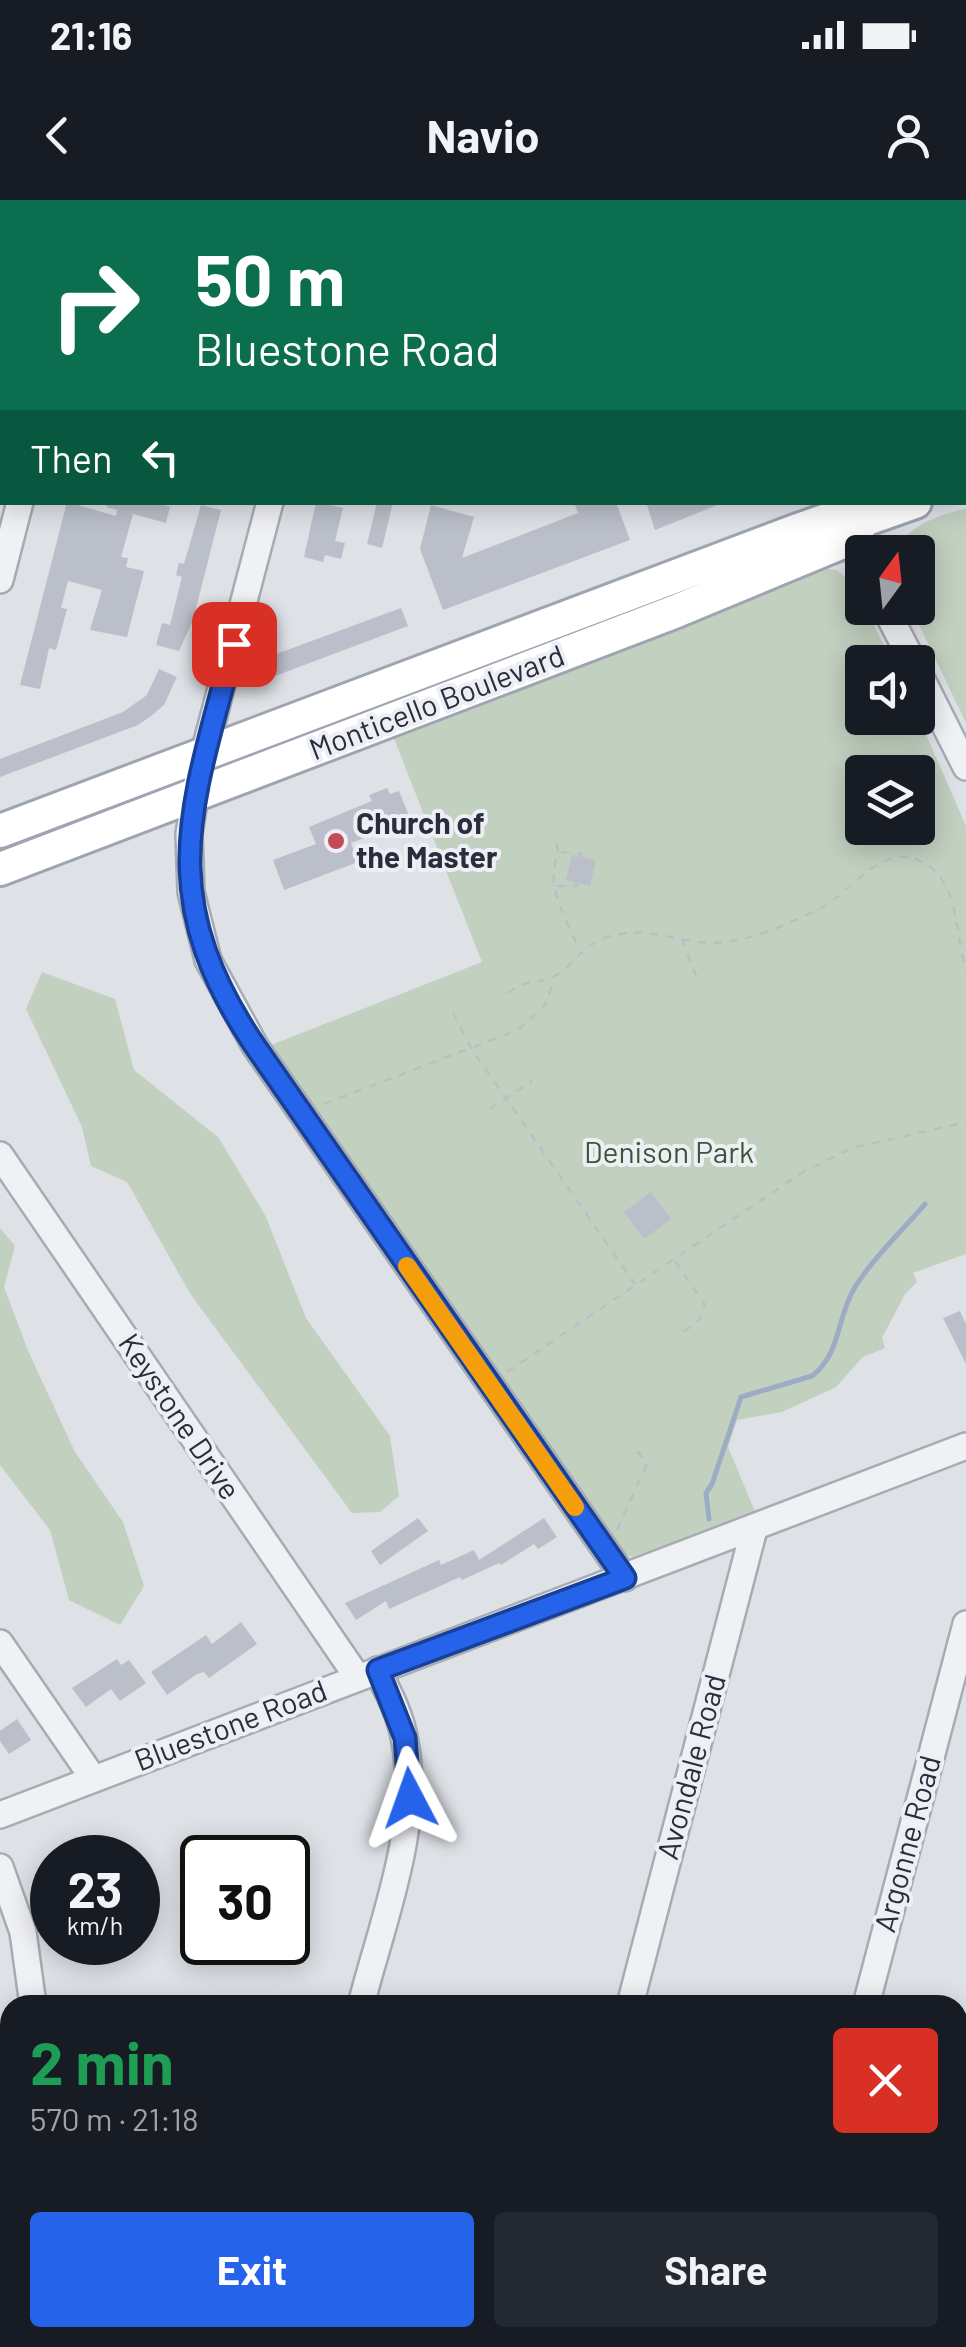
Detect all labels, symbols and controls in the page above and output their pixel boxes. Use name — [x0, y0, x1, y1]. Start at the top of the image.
text: 21:16 — [50, 12, 132, 58]
icon: back — [30, 108, 85, 163]
text: Navio — [427, 108, 540, 162]
icon: person — [881, 108, 936, 163]
text: 50 m — [195, 236, 345, 320]
icon: right — [30, 240, 160, 370]
text: Bluestone Road — [195, 321, 500, 375]
icon: left — [133, 430, 188, 485]
text: Then — [30, 435, 113, 481]
north arrow — [845, 535, 935, 625]
map controls — [845, 535, 935, 845]
pin — [192, 602, 277, 687]
icon: arrive — [207, 617, 262, 672]
street label: Monticello Boulevard — [304, 636, 569, 766]
button: sound — [845, 645, 935, 735]
button: layers — [845, 755, 935, 845]
place label: Church of the Master — [356, 804, 498, 874]
marker: Church of the Master — [325, 830, 347, 852]
park label: Denison Park — [584, 1133, 754, 1169]
street label: Keystone Drive — [112, 1326, 249, 1506]
street label: Avondale Road — [648, 1670, 732, 1863]
street label: Bluestone Road — [129, 1671, 331, 1777]
position arrow — [358, 1746, 462, 1850]
street label: Argonne Road — [865, 1751, 947, 1936]
speed limit sign: 30 — [180, 1835, 310, 1965]
text: 23 — [68, 1858, 122, 1918]
text: km/h — [67, 1910, 123, 1940]
text: 2 min — [30, 2025, 174, 2097]
button: close — [833, 2028, 938, 2133]
text: 570 m · 21:18 — [30, 2099, 199, 2137]
button: Exit — [30, 2212, 474, 2327]
button: Share — [494, 2212, 938, 2327]

